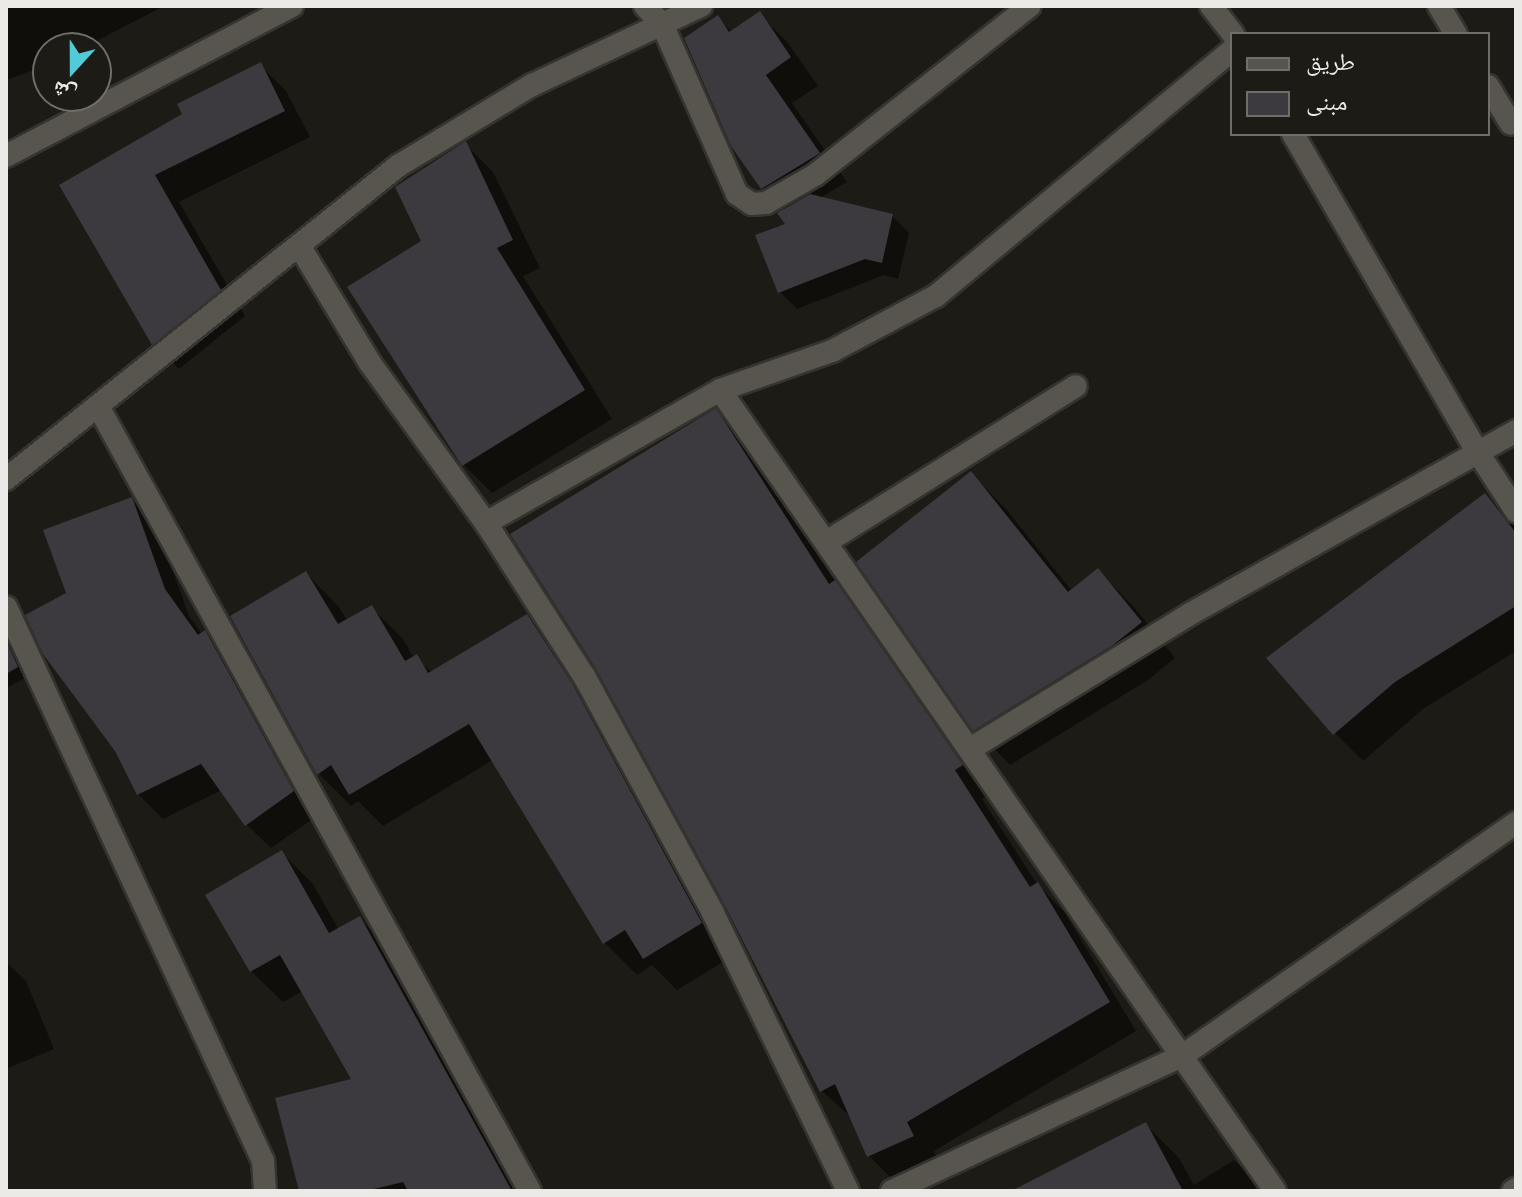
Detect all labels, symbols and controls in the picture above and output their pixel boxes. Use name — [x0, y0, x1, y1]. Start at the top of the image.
north arrow — [32, 32, 112, 112]
legend — [1230, 32, 1490, 136]
text: طريق — [1306, 45, 1355, 77]
text: ش — [48, 74, 80, 111]
text: مبنى — [1306, 85, 1347, 117]

